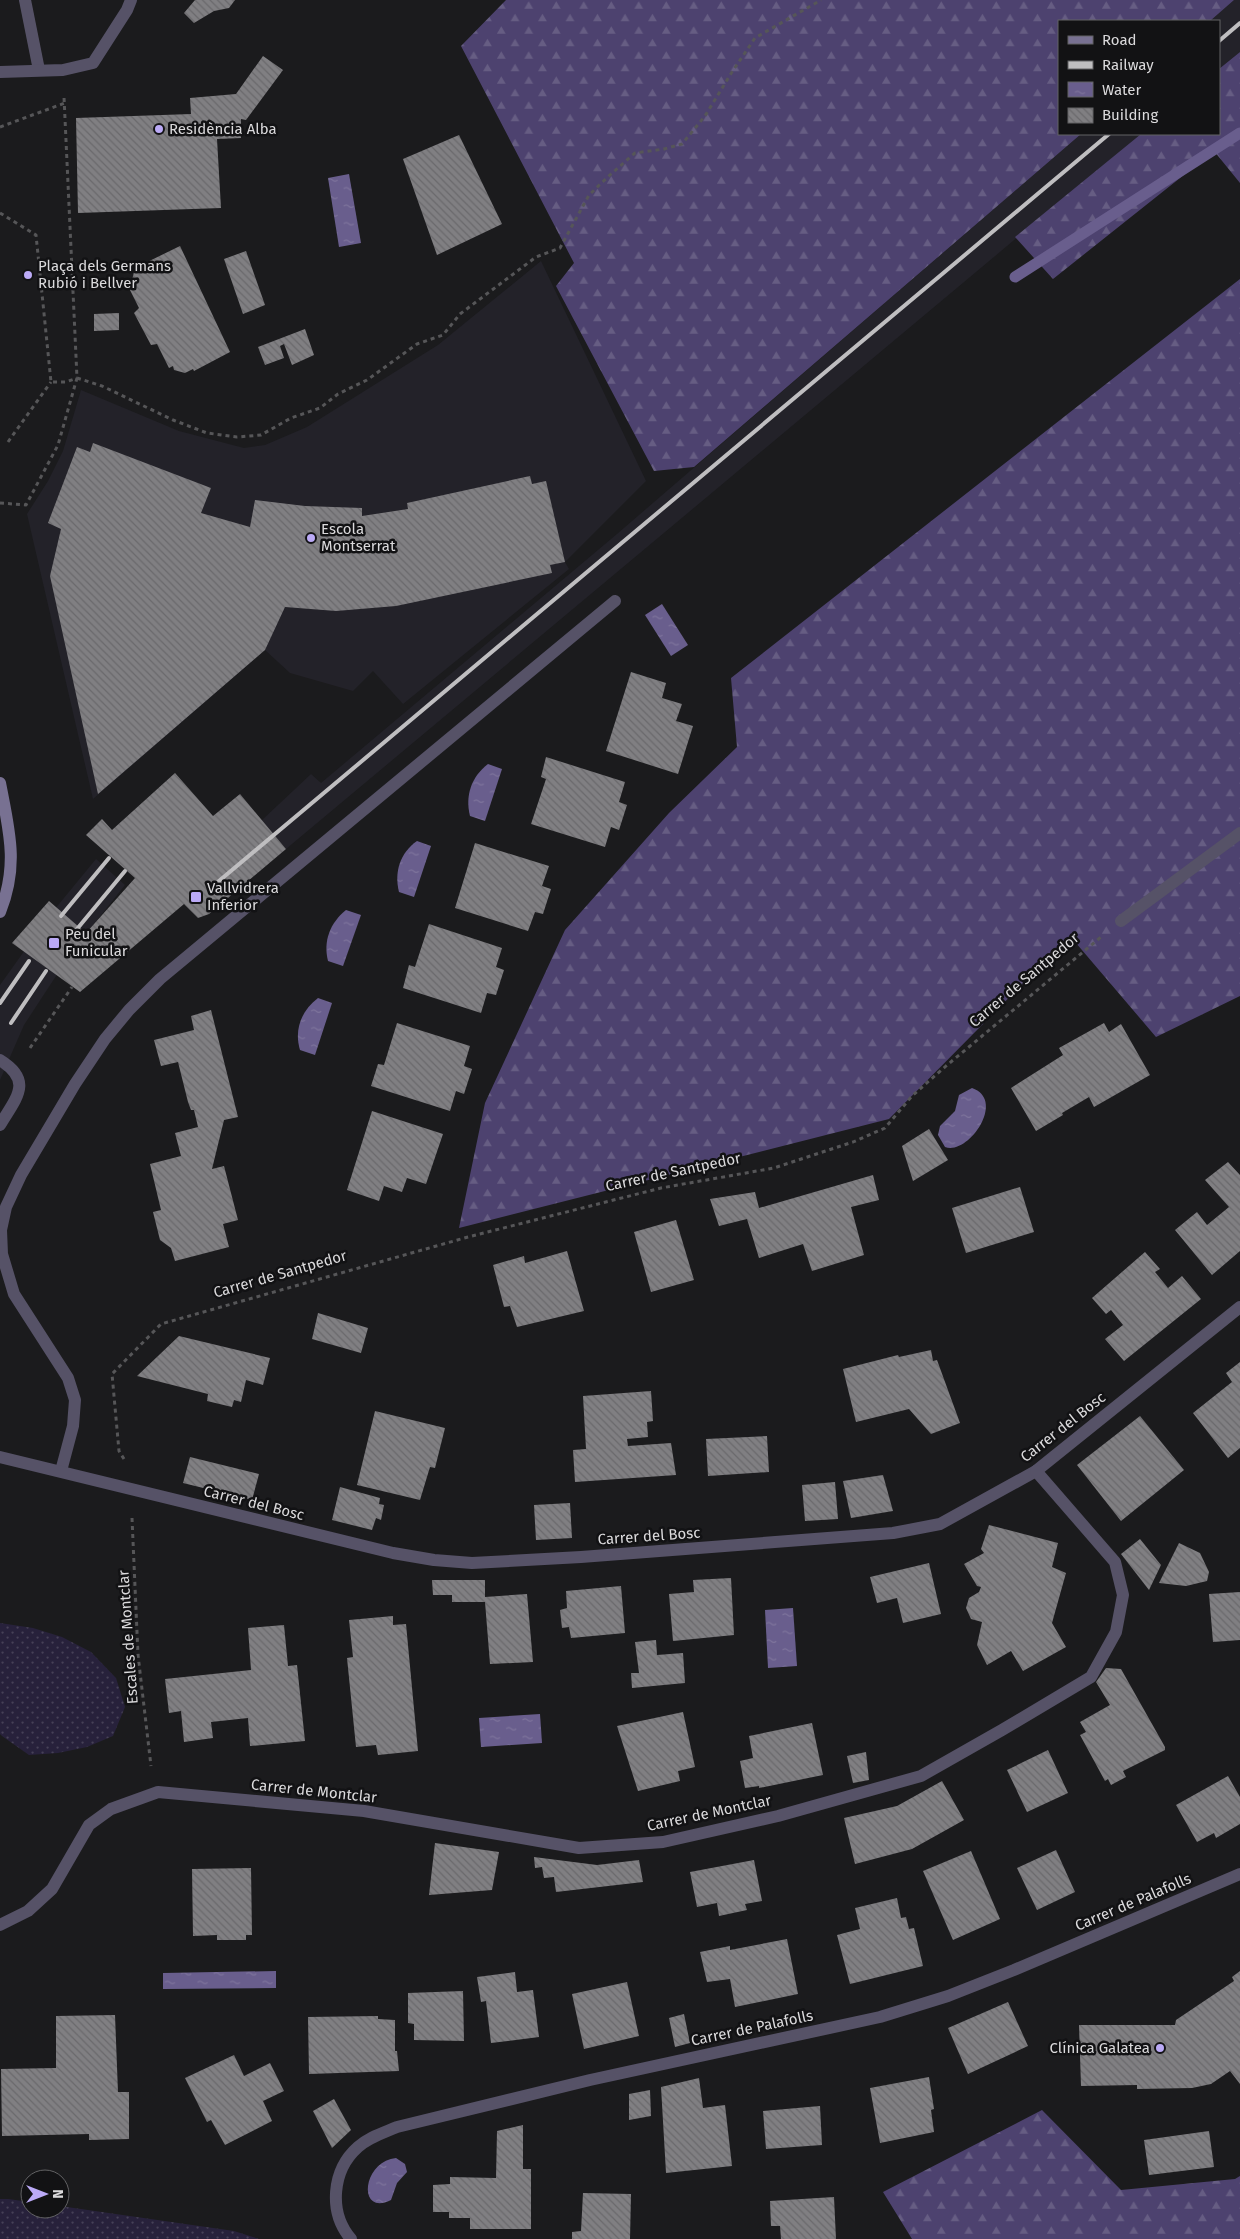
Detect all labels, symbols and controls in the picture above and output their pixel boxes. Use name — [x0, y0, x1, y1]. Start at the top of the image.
legend — [1058, 20, 1220, 135]
text: Road — [1102, 31, 1137, 49]
text: Railway — [1102, 56, 1154, 74]
text: Water — [1102, 81, 1141, 99]
text: Building — [1102, 106, 1158, 124]
place label: Residència Alba — [169, 120, 277, 138]
marker: Residència Alba — [153, 123, 165, 135]
place label: Plaça dels Germans Rubió i Bellver — [38, 257, 171, 292]
marker: Plaça dels Germans Rubió i Bellver — [22, 269, 34, 281]
place label: Escola Montserrat — [321, 520, 396, 555]
marker: Escola Montserrat — [305, 532, 317, 544]
place label: Vallvidrera Inferior — [207, 879, 279, 914]
marker: Vallvidrera Inferior — [189, 890, 203, 904]
place label: Peu del Funicular — [65, 925, 128, 960]
street label: Carrer de Santpedor — [965, 929, 1083, 1031]
marker: Peu del Funicular — [47, 936, 61, 950]
street label: Carrer de Santpedor — [604, 1149, 742, 1195]
street label: Carrer de Santpedor — [211, 1246, 349, 1302]
street label: Carrer del Bosc — [1017, 1388, 1109, 1466]
street label: Carrer del Bosc — [202, 1482, 306, 1524]
street label: Carrer del Bosc — [597, 1523, 701, 1549]
street label: Escales de Montclar — [114, 1569, 142, 1705]
street label: Carrer de Montclar — [250, 1775, 378, 1807]
street label: Carrer de Montclar — [645, 1791, 773, 1835]
street label: Carrer de Palafolls — [1072, 1869, 1194, 1935]
street label: Carrer de Palafolls — [689, 2006, 815, 2050]
place label: Clínica Galatea — [1050, 2039, 1150, 2057]
marker: Clínica Galatea — [1154, 2042, 1166, 2054]
north arrow — [20, 2169, 70, 2219]
text: N — [49, 2189, 66, 2199]

